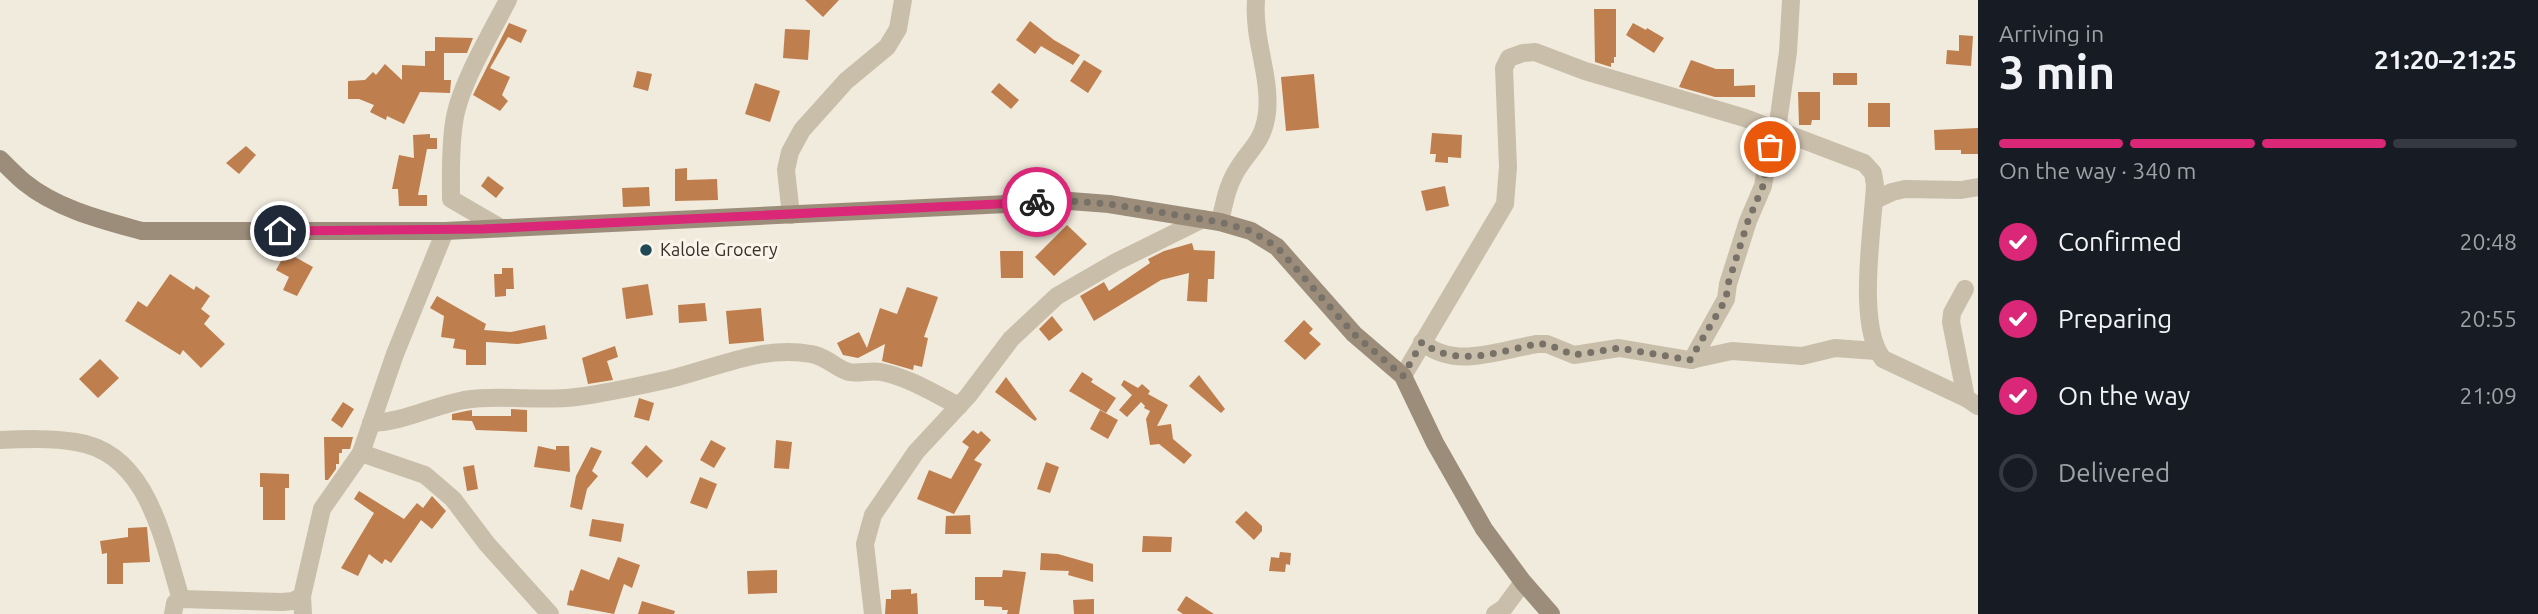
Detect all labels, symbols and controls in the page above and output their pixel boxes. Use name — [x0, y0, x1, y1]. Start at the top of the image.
text: Arriving in — [1999, 21, 2104, 46]
text: 21:20–21:25 — [2374, 45, 2517, 74]
text: 3 min — [1999, 46, 2115, 98]
pin — [1740, 117, 1800, 177]
icon: bag — [1751, 128, 1789, 166]
text: On the way · 340 m — [1999, 158, 2196, 183]
courier — [1002, 167, 1072, 237]
icon: bike — [1018, 183, 1056, 221]
pin — [250, 201, 310, 261]
icon: home — [261, 212, 299, 250]
icon: check — [1999, 223, 2037, 261]
text: Confirmed — [2058, 227, 2182, 256]
text: 20:48 — [2459, 229, 2517, 254]
place label: Kalole Grocery — [660, 239, 778, 259]
marker: Kalole Grocery — [638, 242, 654, 258]
icon: check — [1999, 300, 2037, 338]
text: Preparing — [2058, 304, 2172, 333]
text: 20:55 — [2459, 306, 2517, 331]
icon: check — [1999, 377, 2037, 415]
text: On the way — [2058, 381, 2190, 410]
text: 21:09 — [2459, 383, 2517, 408]
text: Delivered — [2058, 458, 2170, 487]

